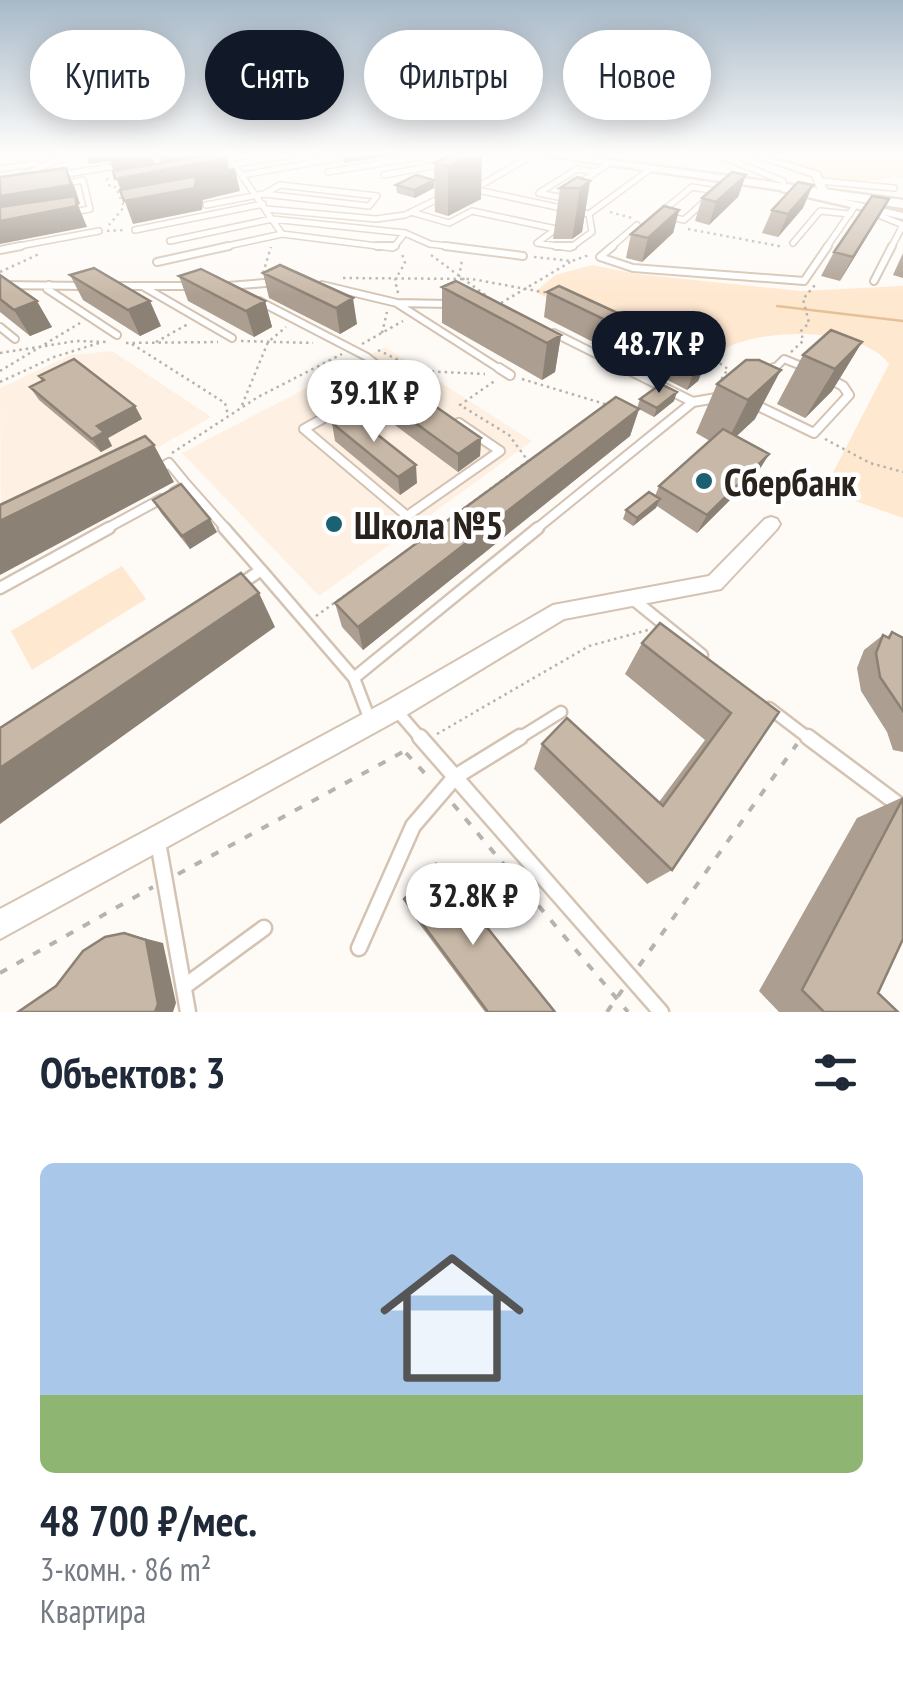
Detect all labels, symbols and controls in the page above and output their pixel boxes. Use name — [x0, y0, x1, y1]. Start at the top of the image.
chip: Купить — [30, 30, 185, 120]
chip: Снять — [205, 30, 344, 120]
chip: Фильтры — [364, 30, 543, 120]
chip: Новое — [563, 30, 711, 120]
pin: 48.7K ₽ — [567, 311, 751, 396]
text: 48.7K ₽ — [614, 322, 704, 364]
pin: 39.1K ₽ — [282, 360, 466, 445]
text: 39.1K ₽ — [329, 371, 419, 413]
place label: Сбербанк — [724, 457, 857, 506]
marker: Сбербанк — [693, 470, 715, 492]
place label: Школа №5 — [354, 500, 504, 549]
marker: Школа №5 — [323, 513, 345, 535]
pin: 32.8K ₽ — [381, 863, 565, 948]
text: 32.8K ₽ — [428, 874, 518, 916]
text: Объектов: 3 — [40, 1045, 226, 1100]
icon: filters — [808, 1045, 863, 1100]
icon: home — [362, 1228, 542, 1408]
text: 48 700 ₽/мес. — [40, 1493, 257, 1548]
text: 3-комн. · 86 m² — [40, 1548, 211, 1590]
text: Квартира — [40, 1590, 146, 1632]

